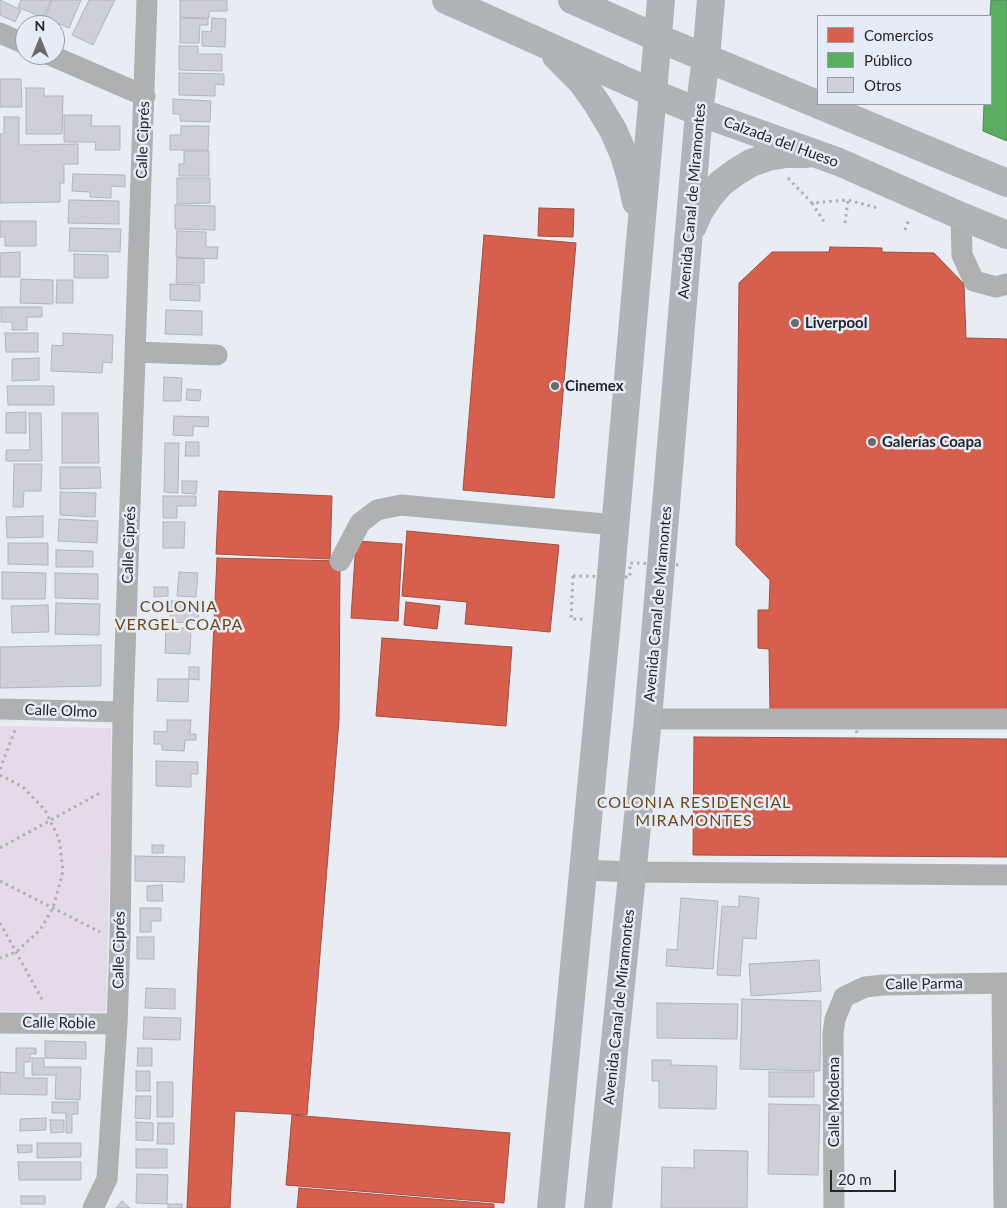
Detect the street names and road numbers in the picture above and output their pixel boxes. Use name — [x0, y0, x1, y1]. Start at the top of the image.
street label: Calle Ciprés — [133, 101, 153, 179]
street label: Avenida Canal de Miramontes — [674, 102, 710, 300]
street label: Calzada del Hueso — [721, 113, 841, 171]
street label: Avenida Canal de Miramontes — [640, 505, 676, 703]
street label: Calle Ciprés — [119, 506, 139, 584]
street label: Calle Olmo — [24, 701, 98, 721]
street label: Avenida Canal de Miramontes — [600, 908, 638, 1106]
street label: Calle Ciprés — [109, 911, 129, 989]
street label: Calle Parma — [885, 974, 963, 994]
street label: Calle Roble — [22, 1013, 96, 1033]
street label: Calle Modena — [825, 1057, 843, 1147]

